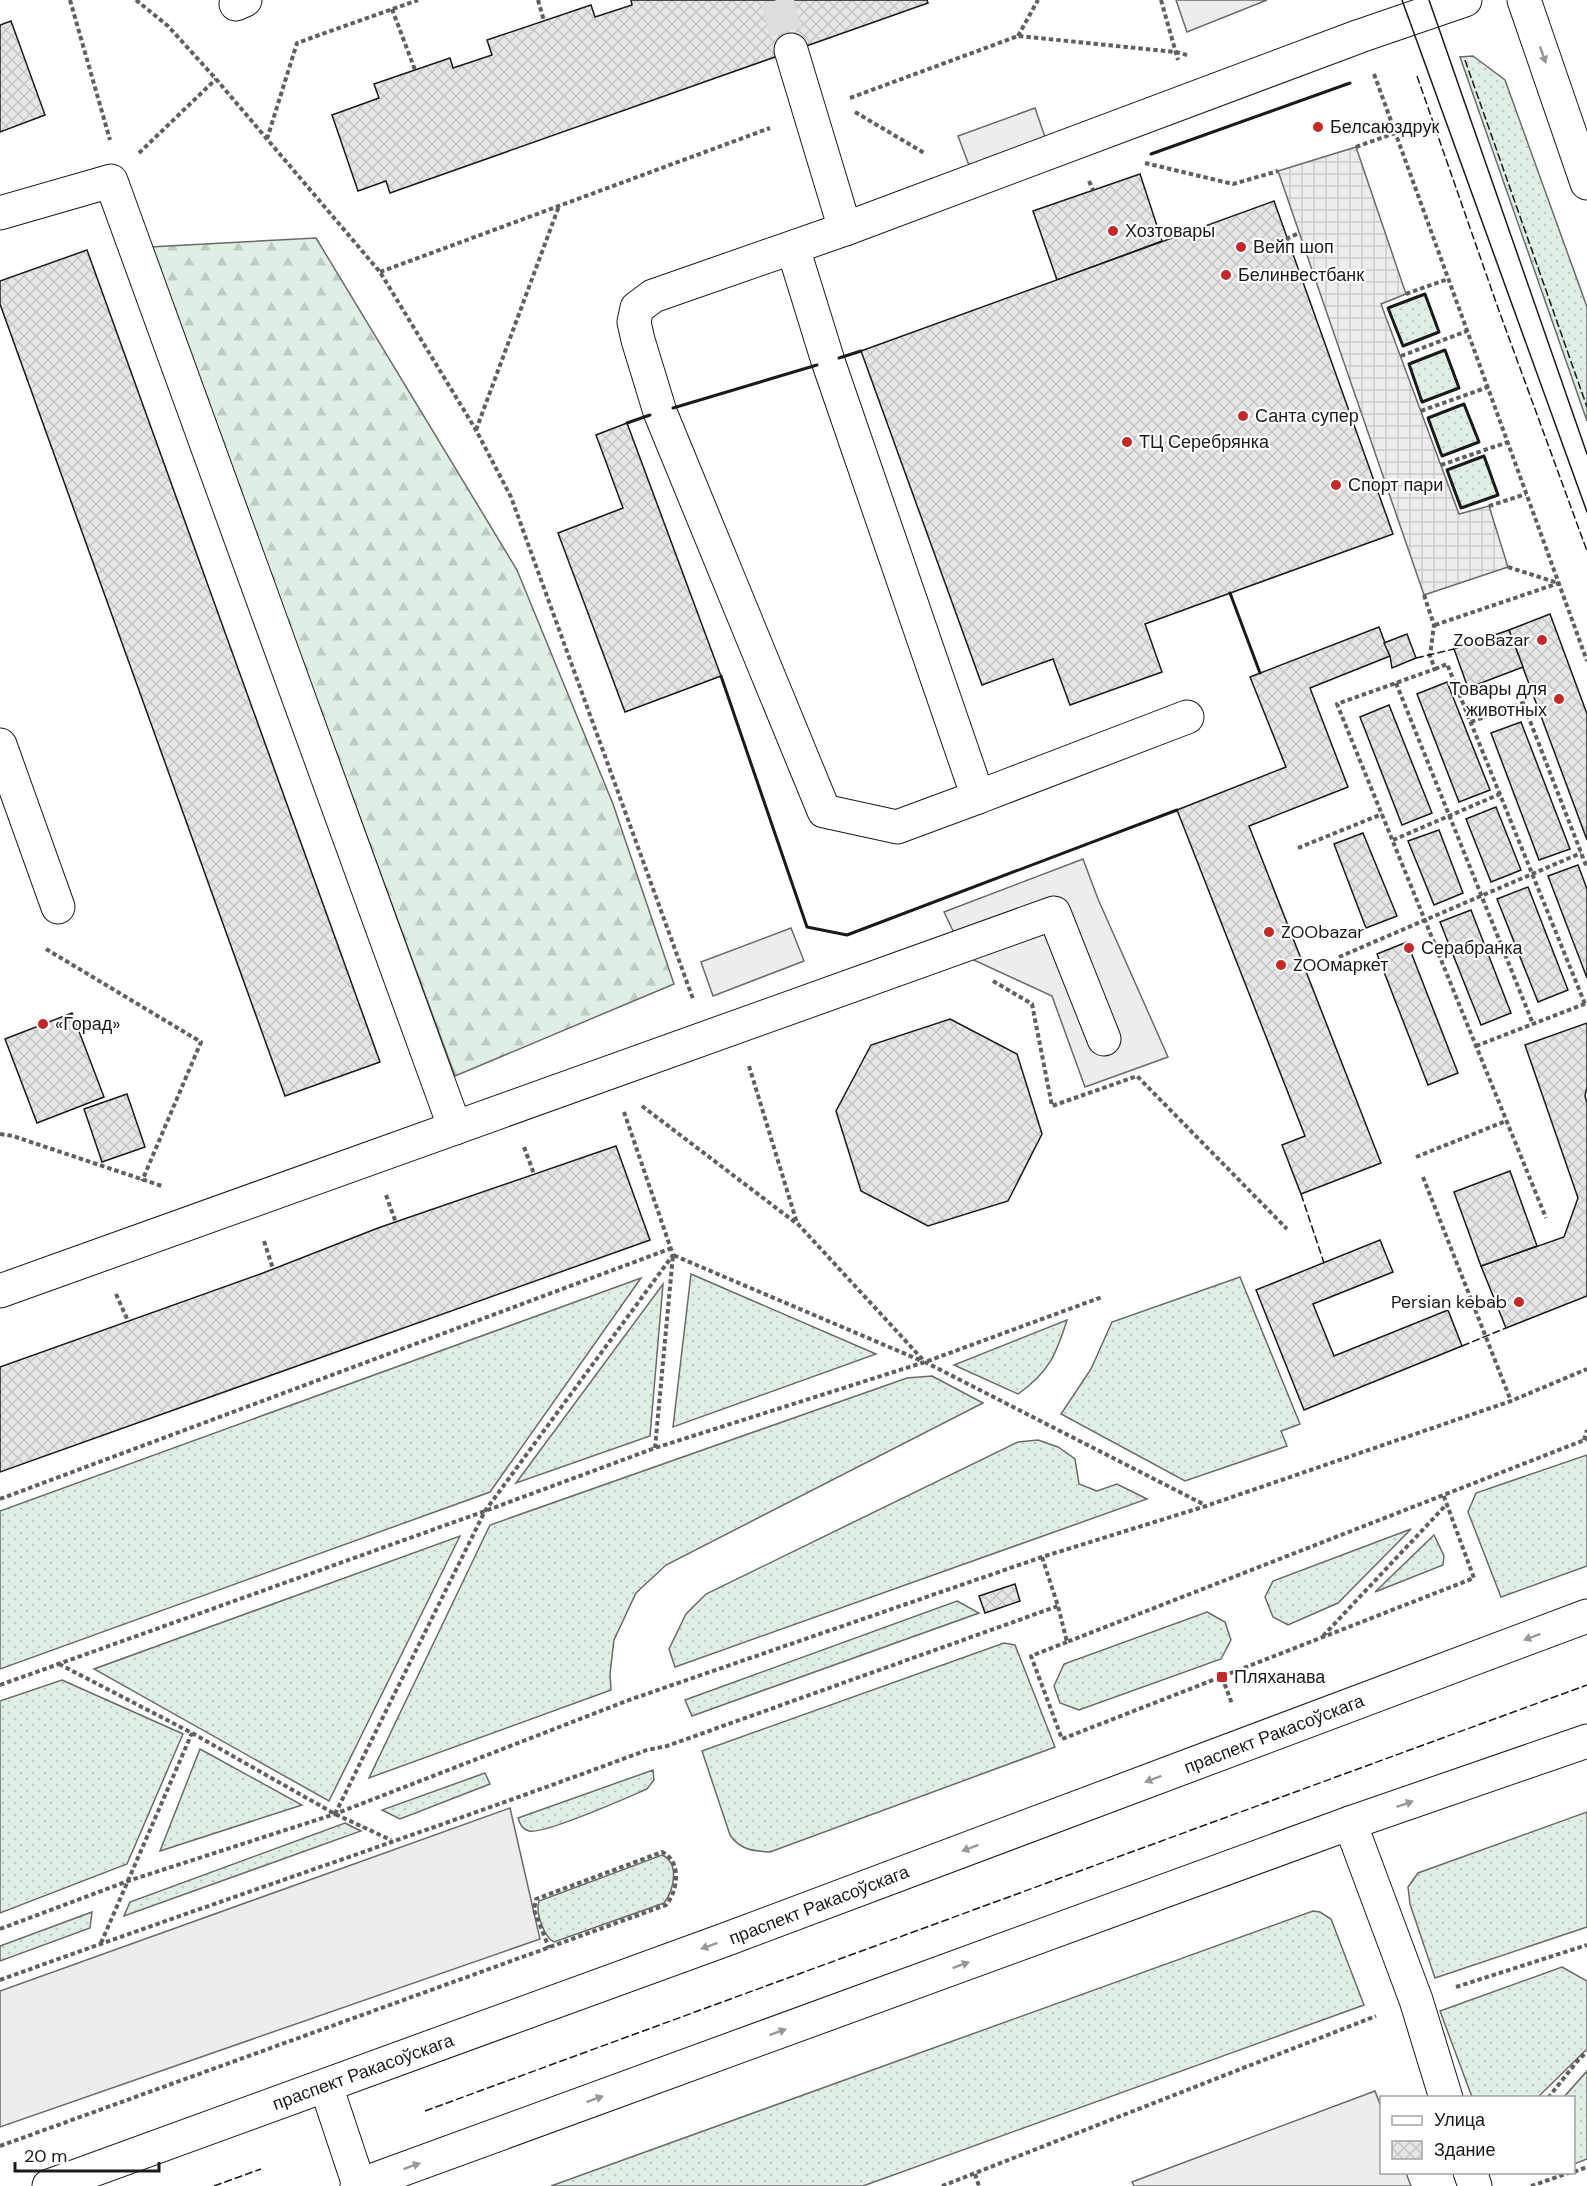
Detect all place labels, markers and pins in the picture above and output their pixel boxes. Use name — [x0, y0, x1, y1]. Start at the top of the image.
place label: Белсаюздрук — [1330, 115, 1439, 139]
marker: Белсаюздрук — [1311, 120, 1325, 134]
place label: Хозтовары — [1125, 219, 1215, 243]
marker: Хозтовары — [1106, 224, 1120, 238]
place label: Вейп шоп — [1253, 235, 1334, 259]
marker: Вейп шоп — [1234, 240, 1248, 254]
place label: Белинвестбанк — [1238, 263, 1364, 287]
marker: Белинвестбанк — [1219, 268, 1233, 282]
place label: Санта супер — [1255, 404, 1359, 428]
marker: Санта супер — [1236, 409, 1250, 423]
place label: ТЦ Серебрянка — [1139, 430, 1270, 454]
marker: ТЦ Серебрянка — [1120, 435, 1134, 449]
place label: Спорт пари — [1348, 473, 1443, 497]
marker: Спорт пари — [1329, 478, 1343, 492]
place label: ZooBazar — [1454, 628, 1530, 652]
marker: ZooBazar — [1535, 633, 1549, 647]
place label: Товары для животных — [1450, 677, 1547, 722]
marker: Товары для животных — [1552, 692, 1566, 706]
place label: ZOObazar — [1281, 920, 1364, 944]
marker: ZOObazar — [1262, 925, 1276, 939]
place label: Серабранка — [1421, 936, 1524, 960]
marker: Серабранка — [1402, 941, 1416, 955]
place label: ZOOмаркет — [1293, 953, 1388, 977]
marker: ZOOмаркет — [1274, 958, 1288, 972]
place label: «Горад» — [55, 1012, 120, 1036]
marker: «Горад» — [36, 1017, 50, 1031]
place label: Persian kebab — [1391, 1290, 1507, 1314]
marker: Persian kebab — [1512, 1295, 1526, 1309]
place label: Пляханава — [1234, 1665, 1326, 1689]
marker: Пляханава — [1215, 1670, 1229, 1684]

